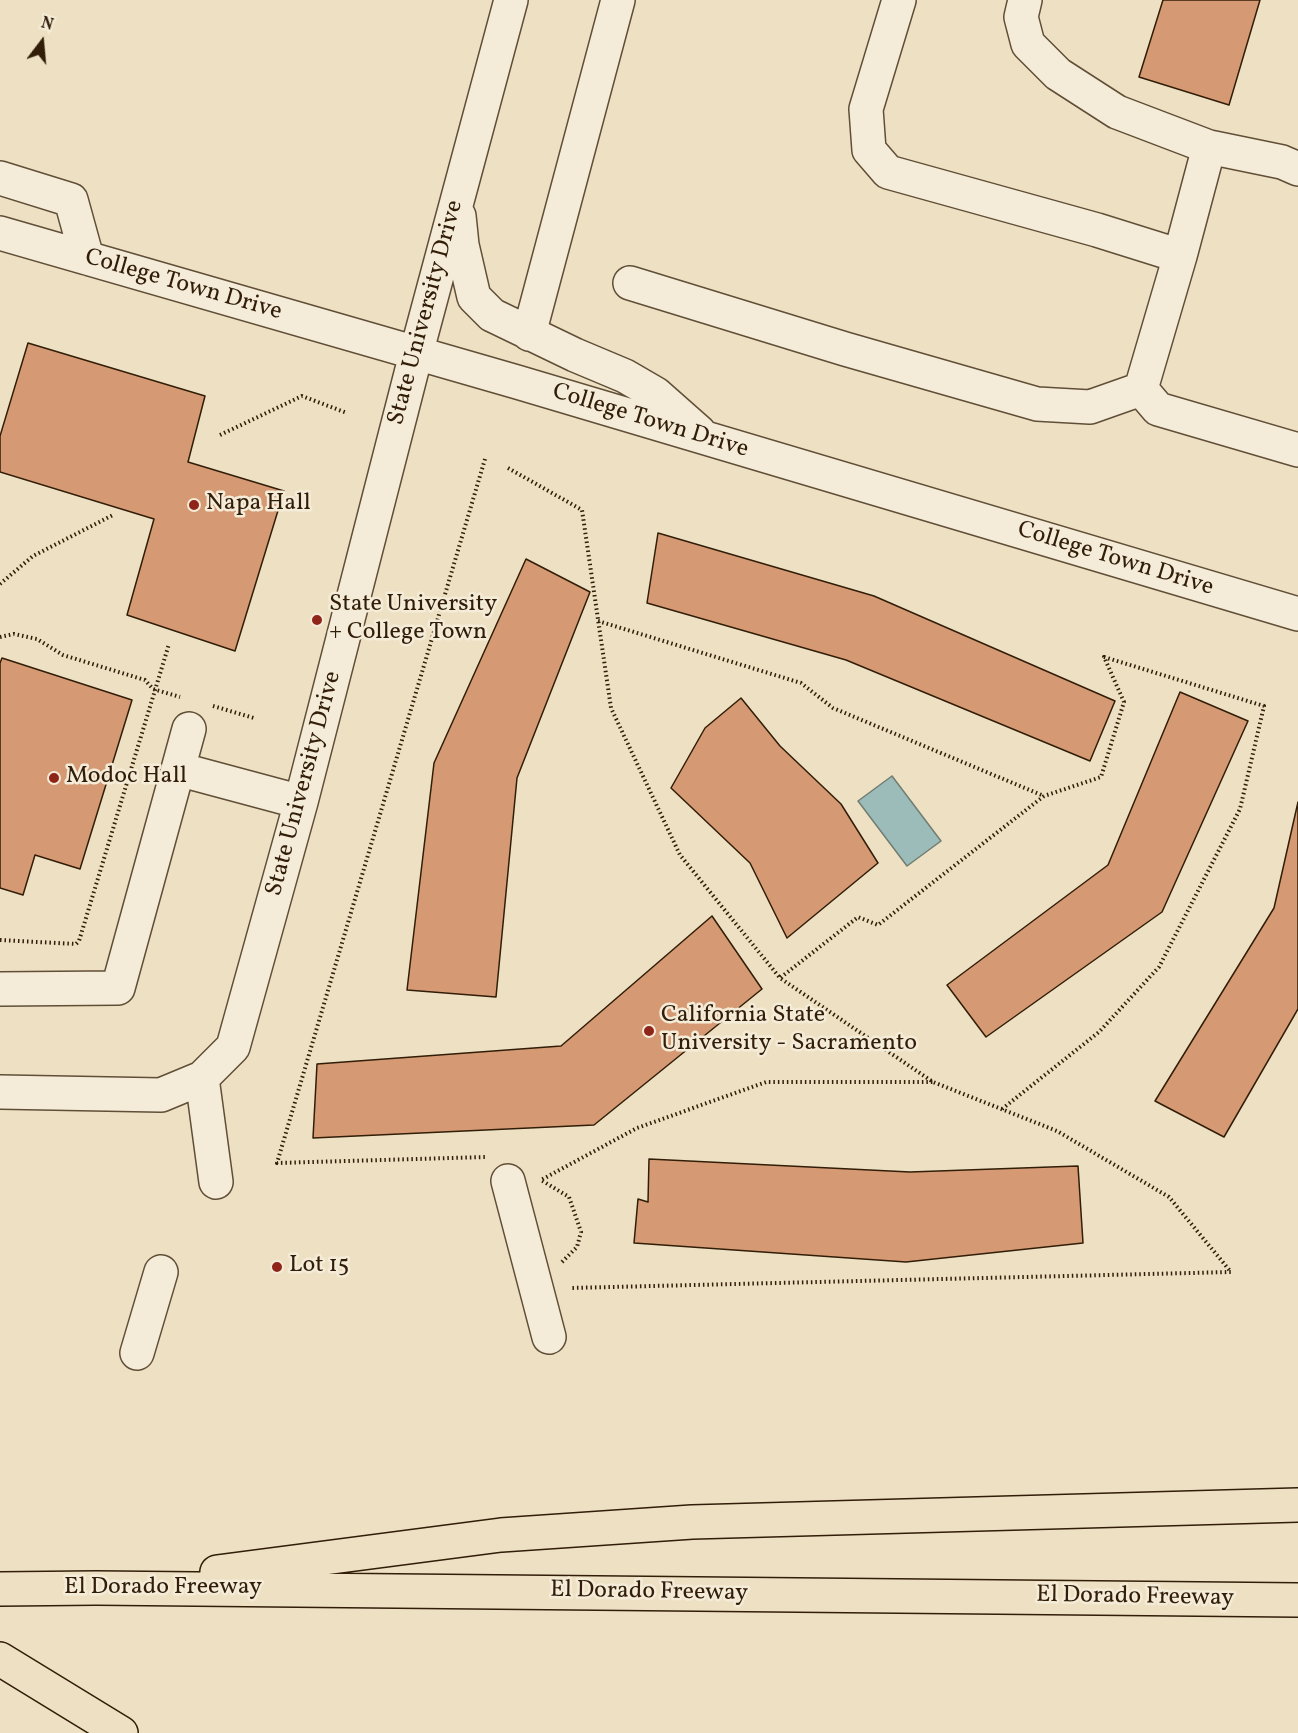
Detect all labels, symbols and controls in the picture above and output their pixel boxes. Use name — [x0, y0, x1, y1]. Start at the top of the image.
north arrow — [12, 12, 72, 72]
text: N — [38, 13, 56, 37]
street label: State University Drive — [383, 197, 471, 429]
street label: College Town Drive — [81, 244, 285, 328]
street label: College Town Drive — [548, 378, 752, 466]
place label: Napa Hall — [206, 491, 311, 519]
marker: Napa Hall — [187, 498, 201, 512]
street label: College Town Drive — [1013, 516, 1217, 604]
place label: State University + College Town — [329, 592, 497, 648]
marker: State University + College Town — [310, 613, 324, 627]
street label: State University Drive — [261, 668, 349, 900]
place label: Modoc Hall — [66, 764, 187, 792]
marker: Modoc Hall — [47, 771, 61, 785]
place label: California State University - Sacramento — [661, 1003, 917, 1059]
marker: California State University - Sacramento — [642, 1024, 656, 1038]
place label: Lot 15 — [289, 1253, 349, 1281]
marker: Lot 15 — [270, 1260, 284, 1274]
street label: El Dorado Freeway — [64, 1575, 262, 1603]
street label: El Dorado Freeway — [550, 1577, 748, 1609]
street label: El Dorado Freeway — [1036, 1582, 1234, 1614]

